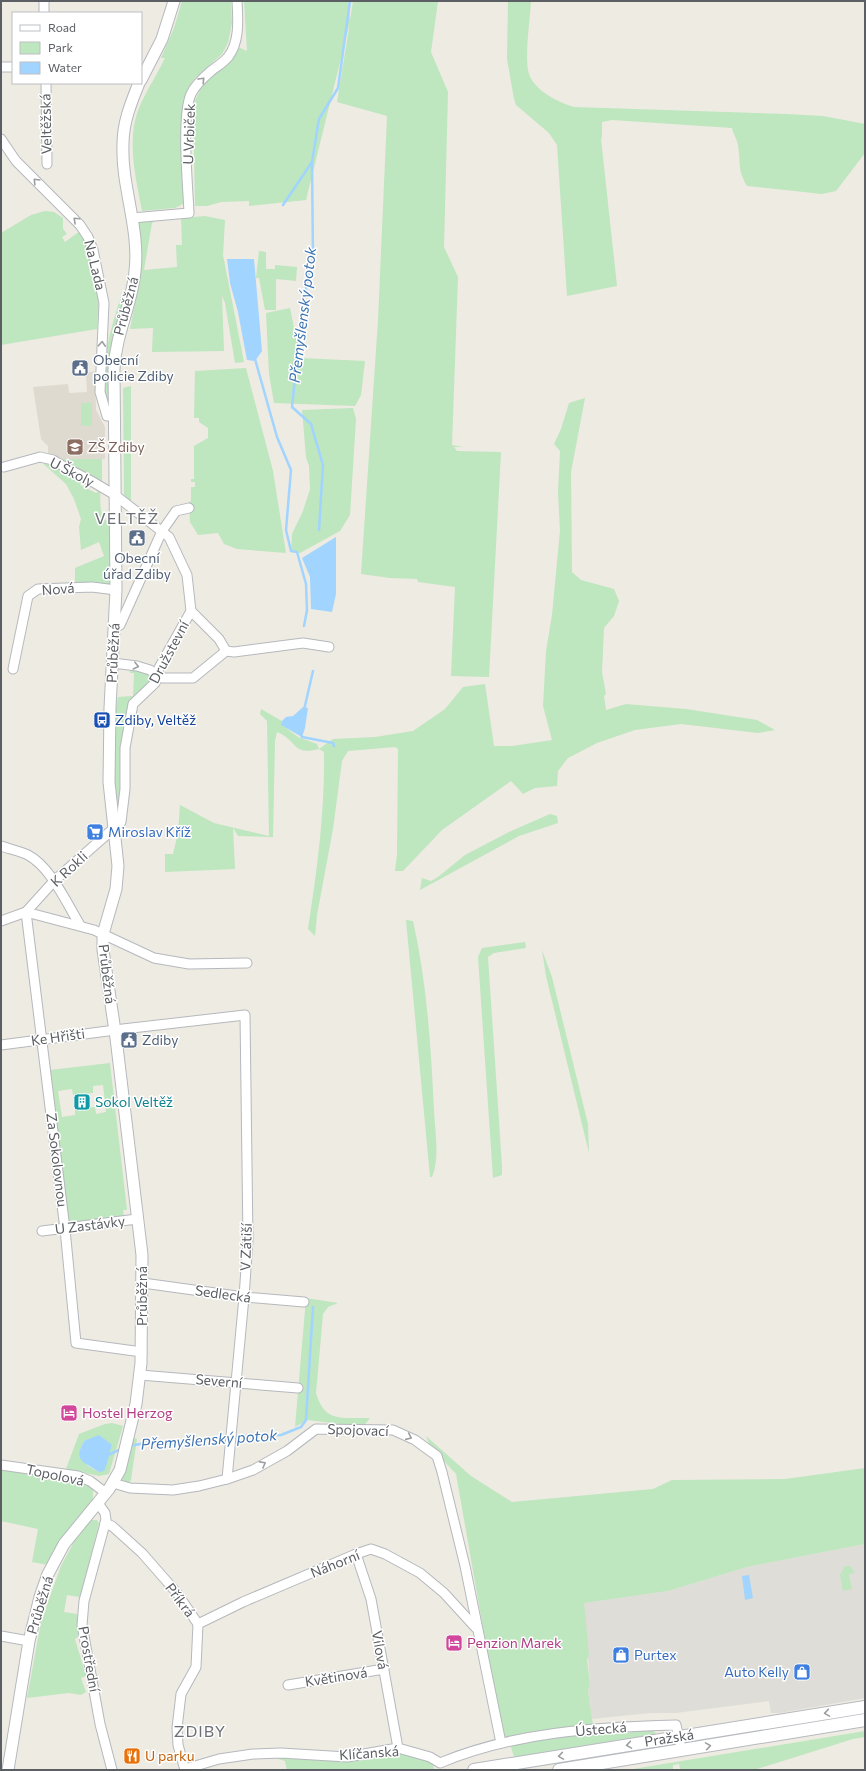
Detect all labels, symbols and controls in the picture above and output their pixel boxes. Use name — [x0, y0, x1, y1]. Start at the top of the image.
legend — [12, 12, 142, 84]
text: Road — [48, 20, 76, 34]
text: Park — [48, 40, 74, 54]
text: Water — [48, 60, 82, 74]
one-way arrow — [197, 77, 204, 85]
street label: Veltěžská — [36, 93, 55, 155]
street label: U Vrbiček — [179, 103, 198, 165]
one-way arrow — [33, 178, 41, 186]
one-way arrow — [73, 218, 81, 225]
street label: Na Lada — [81, 238, 110, 292]
water label: Přemyšlenský potok — [285, 245, 319, 384]
street label: Průběžná — [110, 275, 142, 337]
one-way arrow — [98, 341, 107, 347]
place label: Obecní policie Zdiby — [93, 351, 174, 384]
public building icon: Obecní policie Zdiby — [70, 358, 90, 378]
school or university icon: ZŠ Zdiby — [65, 437, 85, 457]
place label: ZŠ Zdiby — [88, 438, 145, 455]
street label: U Školy — [47, 453, 97, 490]
district label: VELTĚŽ — [95, 508, 159, 527]
public building icon: Obecní úřad Zdiby — [127, 528, 147, 548]
place label: Obecní úřad Zdiby — [103, 549, 171, 582]
street label: Nová — [41, 579, 75, 598]
street label: Družstevní — [145, 617, 192, 686]
street label: Průběžná — [102, 623, 123, 683]
one-way arrow — [132, 661, 139, 669]
bus stop icon: Zdiby, Veltěž — [92, 710, 112, 730]
place label: Zdiby, Veltěž — [115, 711, 196, 728]
supermarket icon: Miroslav Kříž — [85, 822, 105, 842]
place label: Miroslav Kříž — [108, 823, 191, 840]
street label: K Rokli — [47, 847, 91, 890]
street label: Průběžná — [95, 943, 120, 1005]
street label: Ke Hřišti — [30, 1024, 86, 1049]
public building icon: Zdiby — [119, 1030, 139, 1050]
place label: Zdiby — [142, 1031, 178, 1048]
building icon: Sokol Veltěž — [72, 1092, 92, 1112]
place label: Sokol Veltěž — [95, 1093, 173, 1110]
street label: Za Sokolovnou — [43, 1112, 72, 1208]
street label: U Zastávky — [54, 1212, 126, 1237]
street label: V Zátiší — [236, 1222, 255, 1271]
street label: Průběžná — [133, 1266, 150, 1326]
street label: Sedlecká — [194, 1281, 252, 1306]
street label: Severní — [195, 1370, 244, 1391]
hotel icon: Hostel Herzog — [59, 1403, 79, 1423]
place label: Hostel Herzog — [82, 1404, 173, 1421]
street label: Spojovací — [327, 1420, 389, 1439]
water label: Přemyšlenský potok — [140, 1425, 279, 1453]
one-way arrow — [404, 1432, 412, 1440]
street label: Topolová — [25, 1460, 86, 1489]
one-way arrow — [259, 1462, 266, 1469]
street label: Náhorní — [308, 1546, 362, 1581]
street label: Průběžná — [23, 1574, 56, 1636]
street label: Příkrá — [162, 1579, 199, 1620]
street label: Prostřední — [75, 1625, 104, 1694]
street label: Vilová — [369, 1629, 392, 1671]
hotel icon: Penzion Marek — [444, 1633, 464, 1653]
place label: Penzion Marek — [467, 1634, 562, 1651]
shop icon: Purtex — [611, 1645, 631, 1665]
place label: Purtex — [634, 1646, 677, 1663]
shop icon: Auto Kelly — [792, 1662, 812, 1682]
street label: Květinová — [304, 1663, 368, 1690]
place label: Auto Kelly — [724, 1663, 789, 1680]
one-way arrow — [823, 1708, 830, 1717]
street label: Ústecká — [575, 1718, 627, 1739]
district label: ZDIBY — [174, 1721, 226, 1740]
street label: Pražská — [643, 1725, 695, 1750]
one-way arrow — [626, 1740, 632, 1749]
street label: Klíčanská — [338, 1742, 400, 1763]
one-way arrow — [705, 1742, 711, 1750]
restaurant icon: U parku — [122, 1746, 142, 1766]
place label: U parku — [145, 1747, 195, 1764]
one-way arrow — [558, 1751, 564, 1760]

